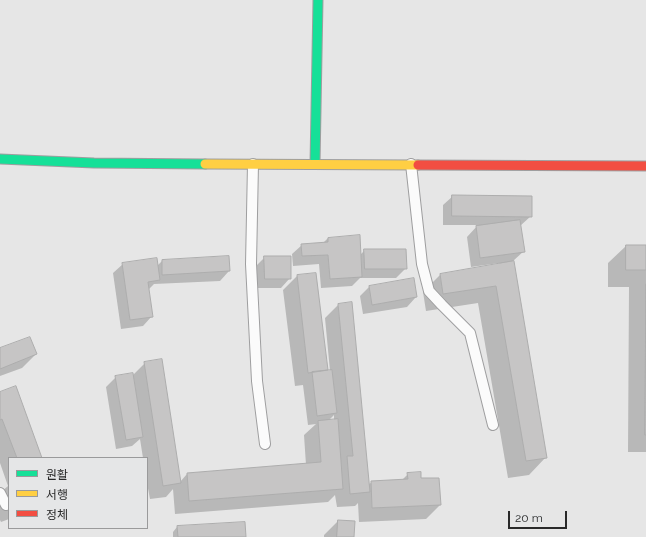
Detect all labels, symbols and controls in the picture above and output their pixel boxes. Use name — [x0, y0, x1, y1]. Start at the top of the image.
legend — [8, 457, 148, 529]
text: 원활 — [46, 468, 68, 482]
text: 서행 — [46, 488, 68, 502]
scale bar — [510, 503, 569, 529]
text: 정체 — [46, 508, 68, 522]
text: 20 m — [515, 511, 543, 525]

